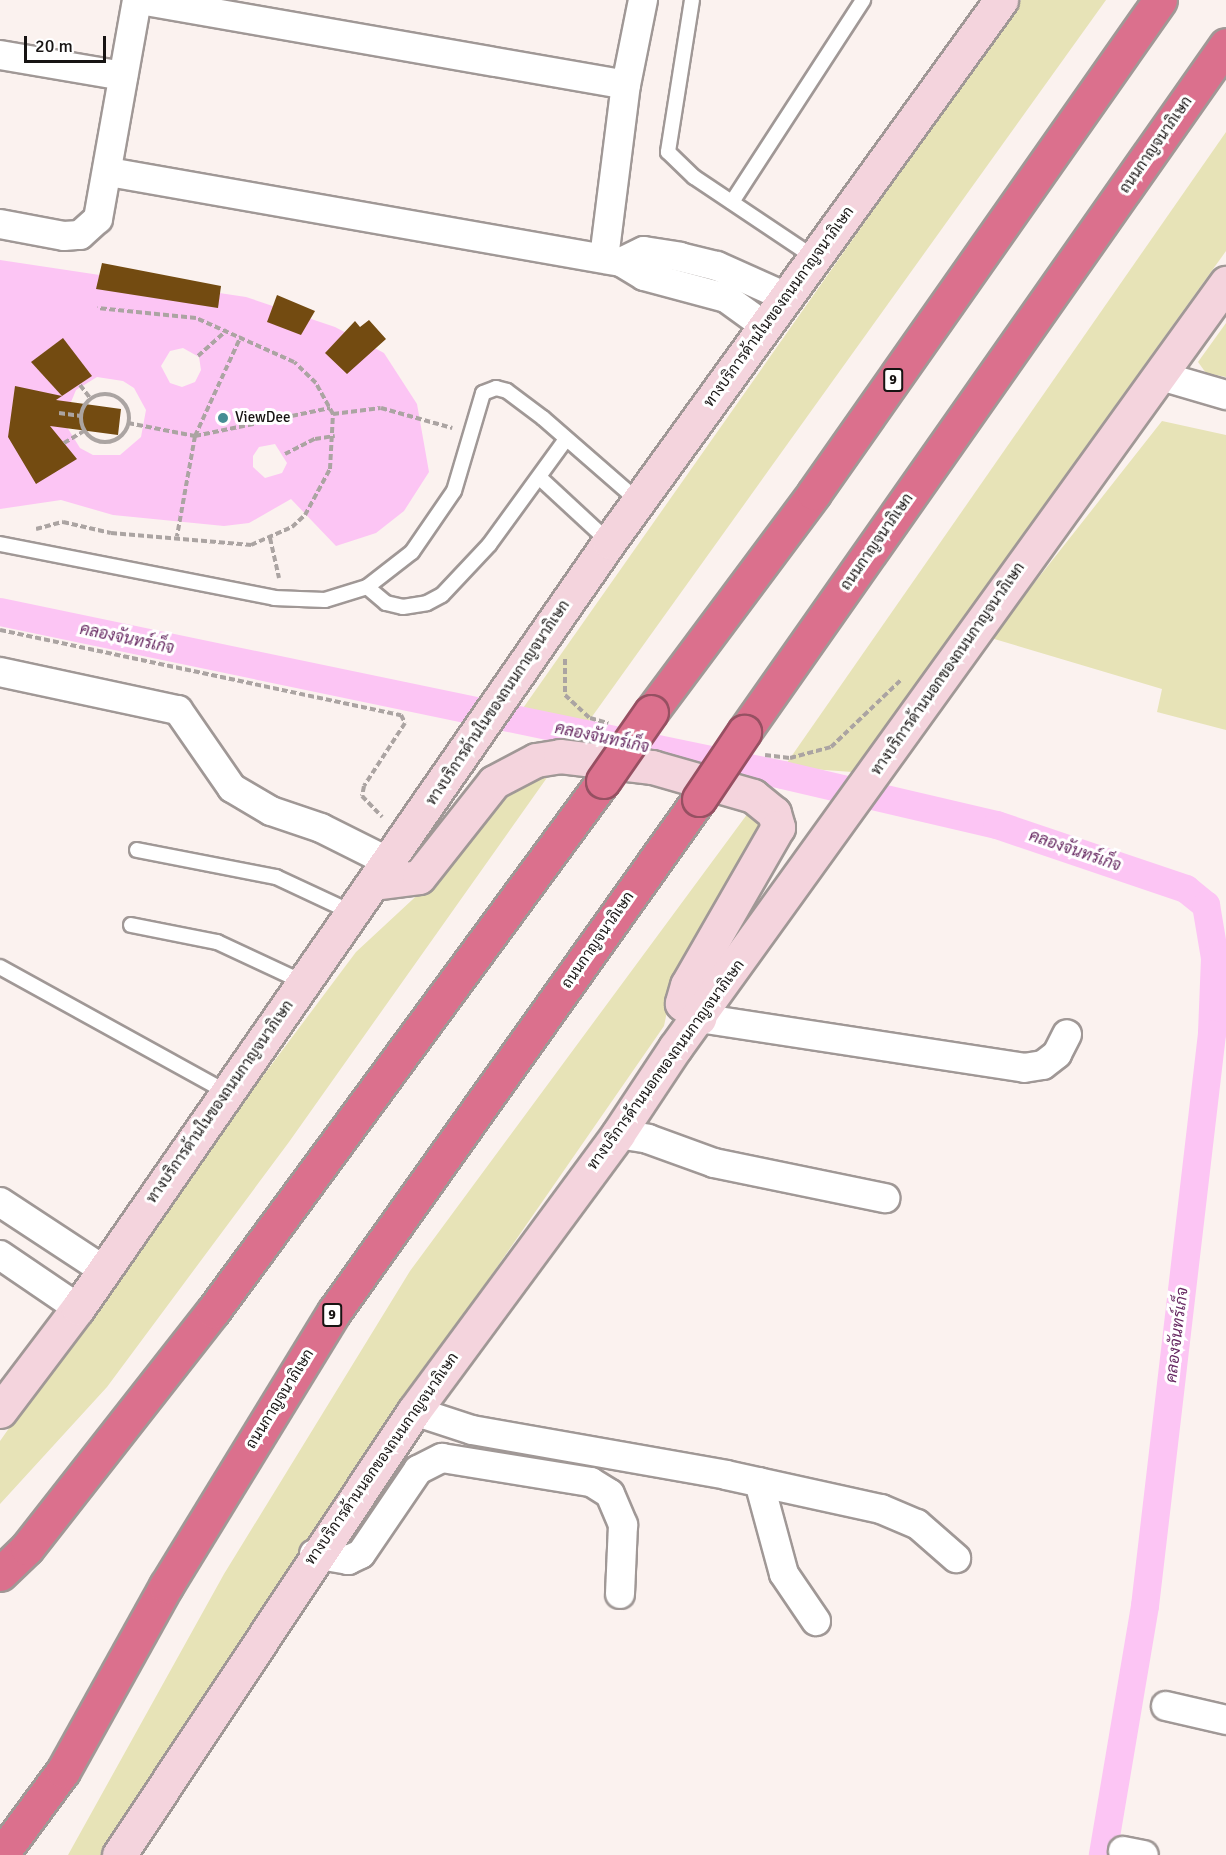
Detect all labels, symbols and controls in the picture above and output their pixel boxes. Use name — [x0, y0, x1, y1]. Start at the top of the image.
scale bar — [27, 24, 110, 62]
text: 20 m — [35, 35, 73, 57]
street label: ถนนกาญจนาภิเษก — [1116, 93, 1196, 197]
street label: ทางบริการด้านในของถนนกาญจนาภิเษก — [700, 203, 858, 411]
road number: 9 — [882, 369, 904, 391]
place label: ViewDee — [235, 409, 291, 427]
marker: ViewDee — [216, 411, 230, 425]
street label: ถนนกาญจนาภิเษก — [837, 490, 917, 594]
street label: ทางบริการด้านนอกของถนนกาญจนาภิเษก — [867, 559, 1029, 779]
street label: ทางบริการด้านในของถนนกาญจนาภิเษก — [422, 597, 574, 809]
water label: คลองจันทร์เก็จ — [78, 620, 176, 658]
water label: คลองจันทร์เก็จ — [553, 719, 651, 757]
water label: คลองจันทร์เก็จ — [1026, 826, 1124, 876]
street label: ถนนกาญจนาภิเษก — [558, 888, 638, 992]
street label: ทางบริการด้านนอกของถนนกาญจนาภิเษก — [584, 956, 748, 1174]
street label: ทางบริการด้านในของถนนกาญจนาภิเษก — [143, 997, 297, 1207]
water label: คลองจันทร์เก็จ — [1162, 1286, 1192, 1384]
road number: 9 — [322, 1304, 342, 1326]
street label: ถนนกาญจนาภิเษก — [242, 1346, 318, 1452]
street label: ทางบริการด้านนอกของถนนกาญจนาภิเษก — [301, 1349, 463, 1569]

